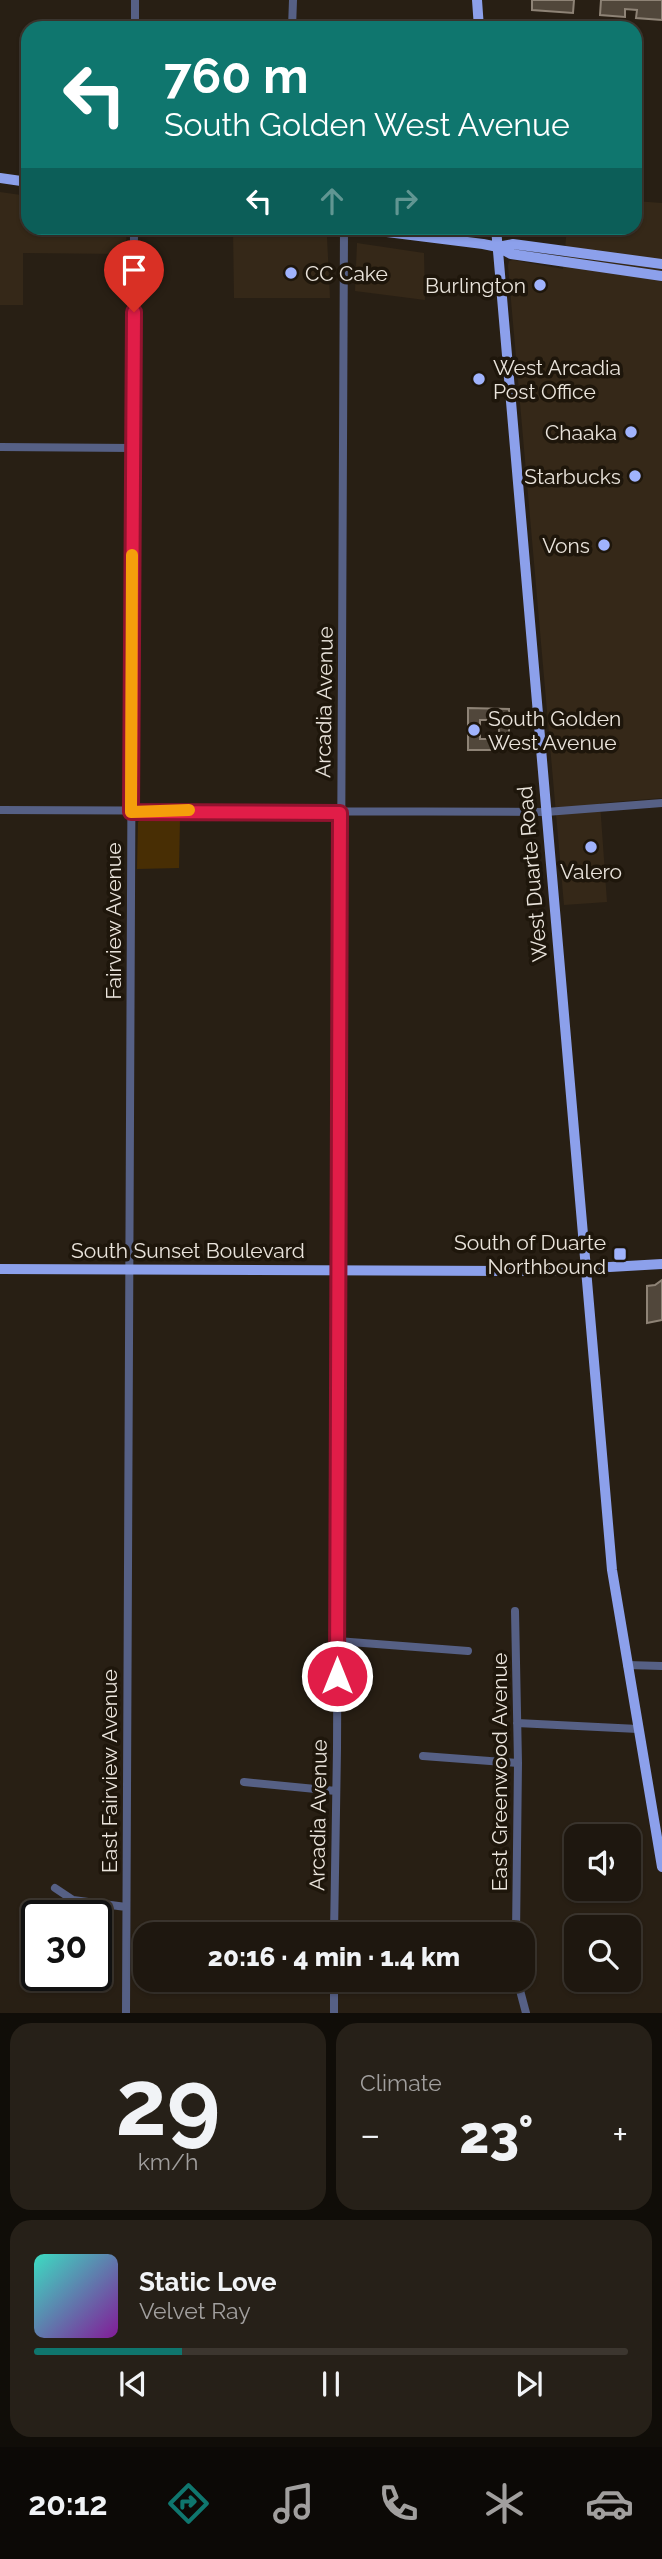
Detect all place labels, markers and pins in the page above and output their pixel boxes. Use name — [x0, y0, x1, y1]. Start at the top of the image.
pin — [104, 240, 164, 312]
place label: CC Cake — [305, 261, 388, 286]
marker: CC Cake — [283, 265, 299, 281]
place label: Burlington — [425, 273, 526, 298]
marker: Burlington — [532, 277, 548, 293]
place label: West Arcadia Post Office — [493, 355, 621, 404]
marker: West Arcadia Post Office — [471, 371, 487, 387]
place label: Chaaka — [545, 420, 617, 445]
marker: Chaaka — [623, 424, 639, 440]
place label: Starbucks — [524, 464, 621, 489]
marker: Starbucks — [627, 468, 643, 484]
place label: Vons — [542, 533, 590, 558]
marker: Vons — [596, 537, 612, 553]
place label: South Golden West Avenue — [488, 706, 621, 755]
marker: South Golden West Avenue — [466, 722, 482, 738]
marker: Valero — [583, 839, 599, 855]
place label: Valero — [560, 859, 622, 884]
place label: South of Duarte Northbound — [454, 1230, 606, 1279]
marker: South of Duarte Northbound — [612, 1246, 628, 1262]

